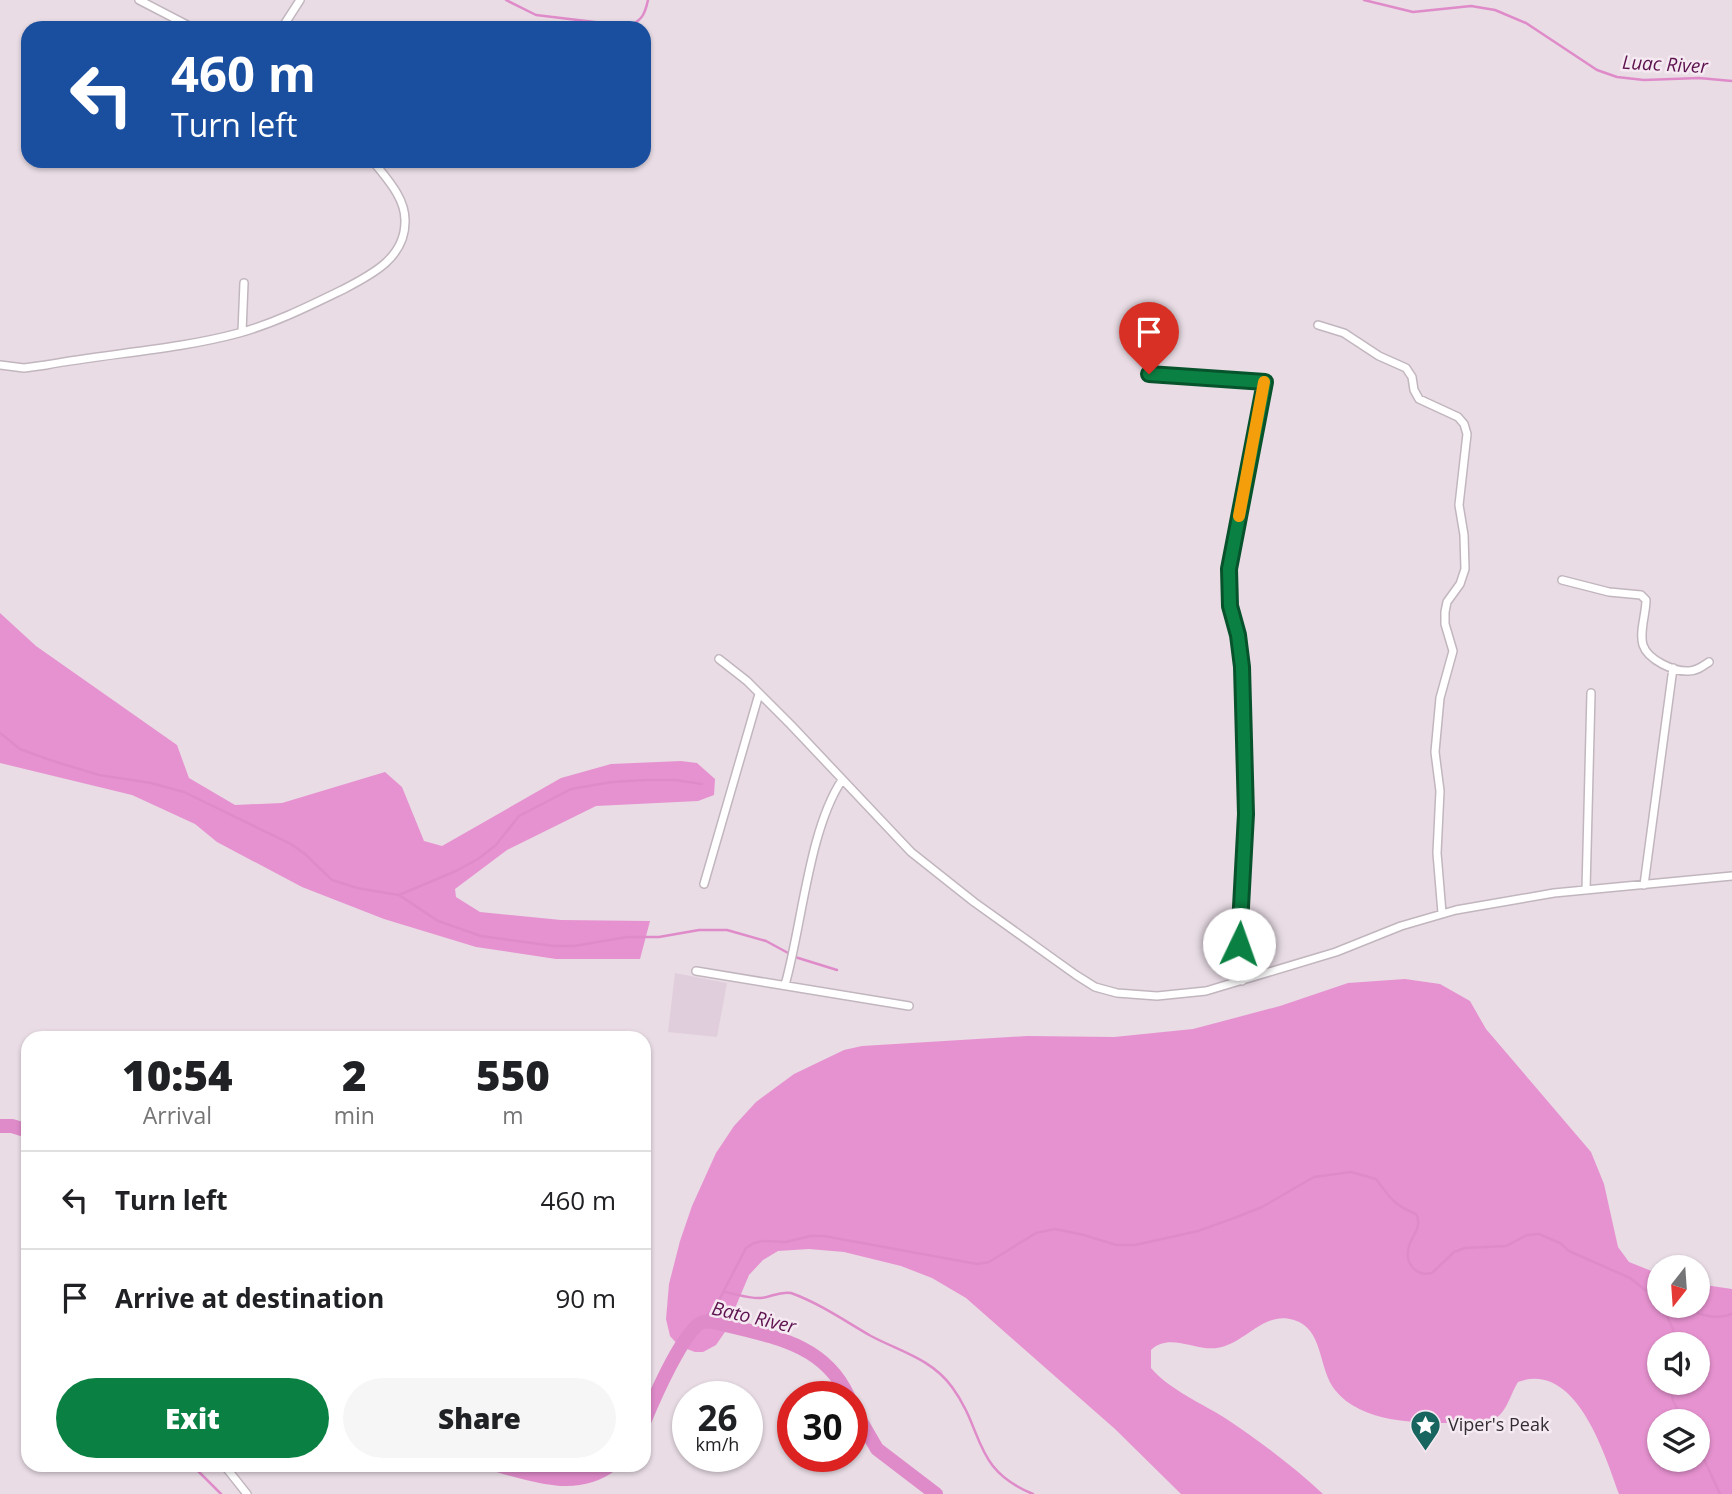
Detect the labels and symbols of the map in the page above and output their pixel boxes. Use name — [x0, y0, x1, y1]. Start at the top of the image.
water label: Luac River — [1622, 49, 1710, 79]
pin — [1119, 302, 1179, 374]
position arrow — [1202, 907, 1276, 981]
north arrow — [1647, 1255, 1710, 1318]
water label: Bato River — [709, 1295, 800, 1340]
speed limit sign: 30 — [777, 1381, 868, 1472]
place icon: Viper's Peak — [1408, 1408, 1442, 1452]
place label: Viper's Peak — [1448, 1412, 1550, 1436]

